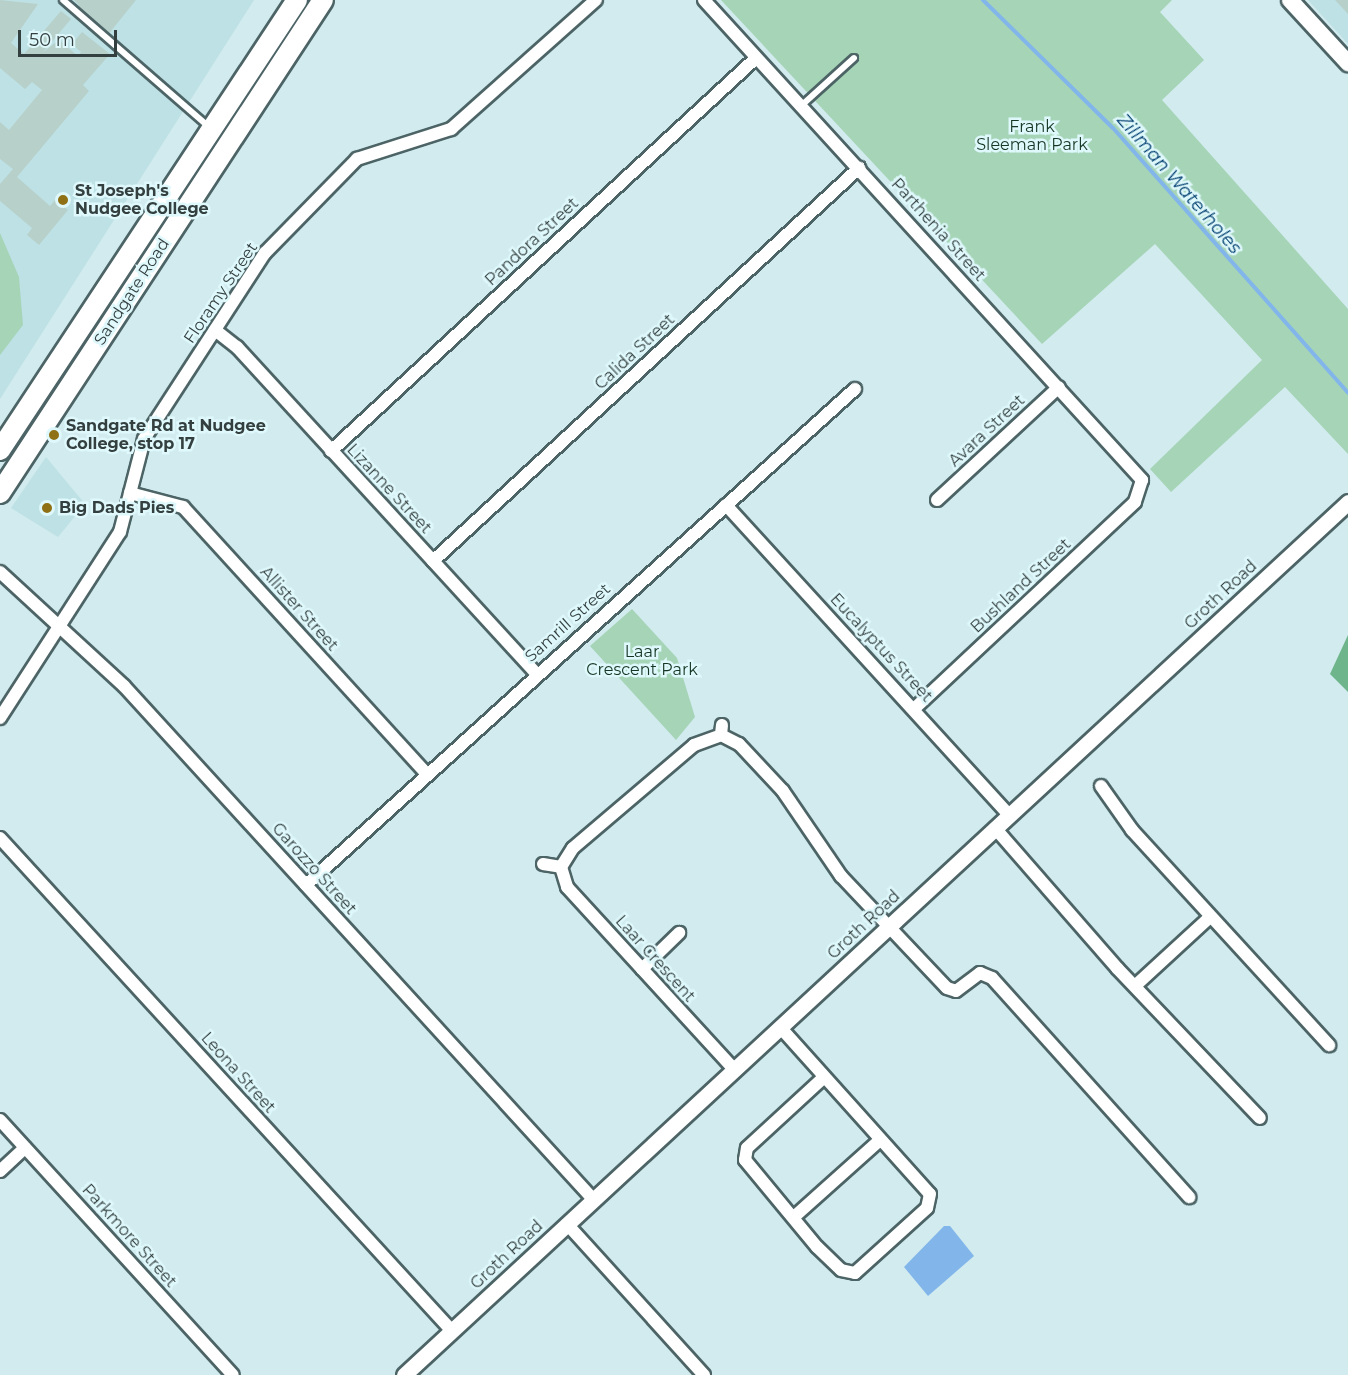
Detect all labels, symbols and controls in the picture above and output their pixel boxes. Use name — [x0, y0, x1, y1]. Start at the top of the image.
scale bar — [21, 18, 120, 56]
text: 50 m — [29, 29, 75, 51]
water label: Zillman Waterholes — [1112, 110, 1246, 258]
park label: Frank Sleeman Park — [976, 117, 1088, 155]
street label: Parthenia Street — [887, 175, 989, 285]
place label: St Joseph's Nudgee College — [75, 181, 209, 219]
marker: St Joseph's Nudgee College — [56, 193, 70, 207]
street label: Pandora Street — [482, 194, 582, 290]
street label: Sandgate Road — [90, 235, 174, 349]
street label: Floramy Street — [180, 239, 262, 347]
street label: Calida Street — [591, 310, 679, 394]
street label: Avara Street — [945, 391, 1029, 471]
place label: Sandgate Rd at Nudgee College, stop 17 — [66, 416, 266, 454]
marker: Sandgate Rd at Nudgee College, stop 17 — [47, 428, 61, 442]
street label: Lizanne Street — [343, 440, 435, 538]
place label: Big Dads Pies — [59, 498, 174, 518]
marker: Big Dads Pies — [40, 501, 54, 515]
street label: Bushland Street — [967, 535, 1075, 637]
street label: Groth Road — [1181, 557, 1261, 633]
street label: Allister Street — [256, 563, 342, 655]
street label: Samrill Street — [521, 580, 615, 666]
street label: Eucalyptus Street — [826, 590, 936, 706]
park label: Laar Crescent Park — [586, 642, 698, 680]
street label: Garozzo Street — [268, 819, 360, 919]
street label: Groth Road — [824, 887, 904, 963]
street label: Laar Crescent — [611, 912, 699, 1006]
street label: Leona Street — [197, 1029, 279, 1117]
street label: Parkmore Street — [78, 1181, 180, 1291]
street label: Groth Road — [467, 1217, 547, 1293]

